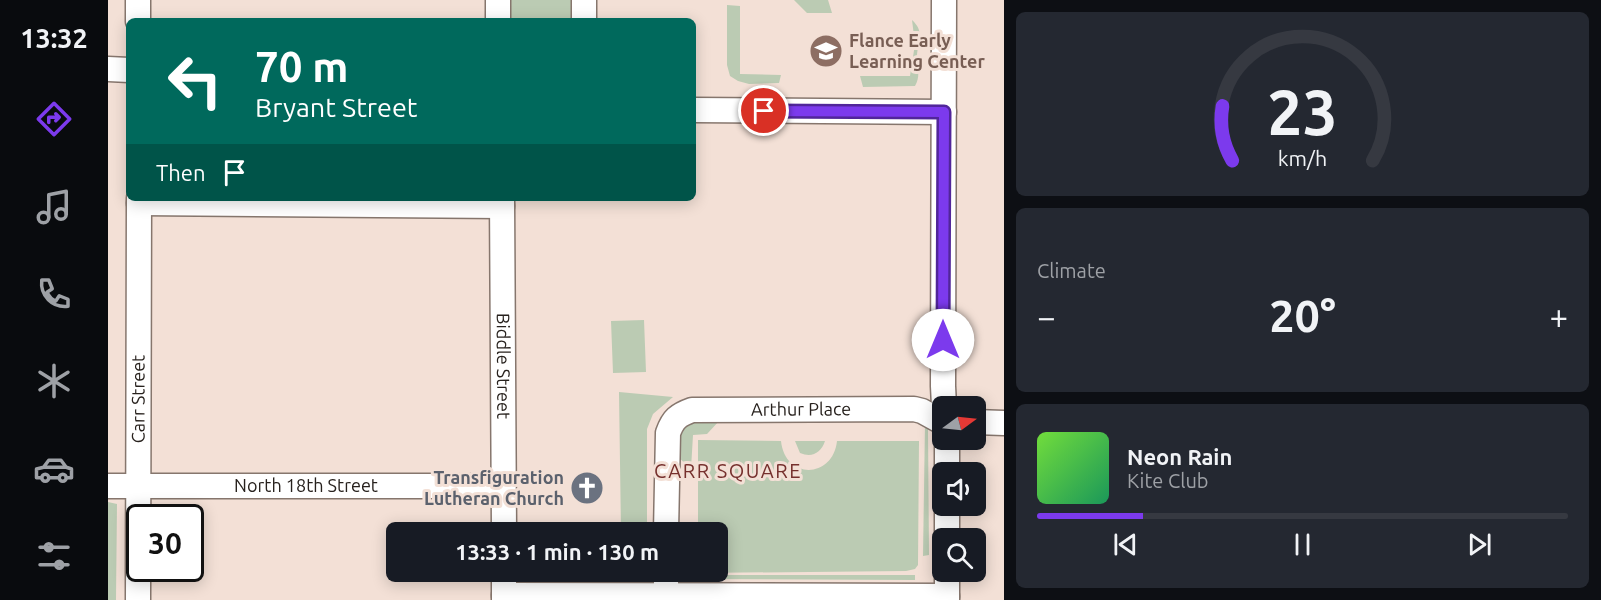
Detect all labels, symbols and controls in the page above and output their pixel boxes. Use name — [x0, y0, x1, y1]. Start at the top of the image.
text: 13:32 — [20, 23, 88, 53]
place label: Flance Early Learning Center — [849, 30, 985, 71]
school or university icon: Flance Early Learning Center — [808, 33, 844, 69]
icon: left — [156, 42, 234, 120]
text: 70 m — [255, 43, 349, 90]
text: 23 — [1267, 77, 1338, 147]
pin — [738, 85, 789, 136]
text: Bryant Street — [255, 92, 417, 122]
icon: arrive — [747, 94, 780, 127]
icon: directions — [33, 98, 75, 140]
text: km/h — [1278, 146, 1327, 170]
icon: arrive — [218, 156, 251, 189]
text: Then — [156, 160, 206, 185]
icon: music — [33, 186, 75, 228]
text: Climate — [1037, 259, 1106, 282]
icon: phone — [33, 273, 75, 315]
text: 20° — [1269, 290, 1336, 341]
text: − — [1037, 298, 1056, 335]
text: + — [1549, 298, 1568, 335]
position arrow — [911, 308, 975, 372]
street label: Biddle Street — [494, 313, 514, 419]
street label: Carr Street — [127, 355, 148, 443]
icon: climate — [33, 360, 75, 402]
north arrow — [932, 396, 986, 450]
map controls — [932, 396, 986, 582]
street label: Arthur Place — [751, 398, 851, 419]
text: Neon Rain — [1127, 444, 1232, 469]
icon: car — [33, 448, 75, 490]
district label: CARR SQUARE — [654, 459, 802, 482]
button: sound — [932, 462, 986, 516]
place label: Transfiguration Lutheran Church — [424, 467, 564, 508]
text: Kite Club — [1127, 469, 1209, 492]
church icon: Transfiguration Lutheran Church — [569, 470, 605, 506]
street label: North 18th Street — [234, 475, 378, 495]
speed limit sign: 30 — [126, 504, 204, 582]
button: search — [932, 528, 986, 582]
icon: previous — [1109, 528, 1142, 561]
icon: pause — [1286, 528, 1319, 561]
icon: next — [1463, 528, 1496, 561]
icon: filters — [33, 535, 75, 577]
text: 13:33 · 1 min · 130 m — [455, 539, 659, 564]

